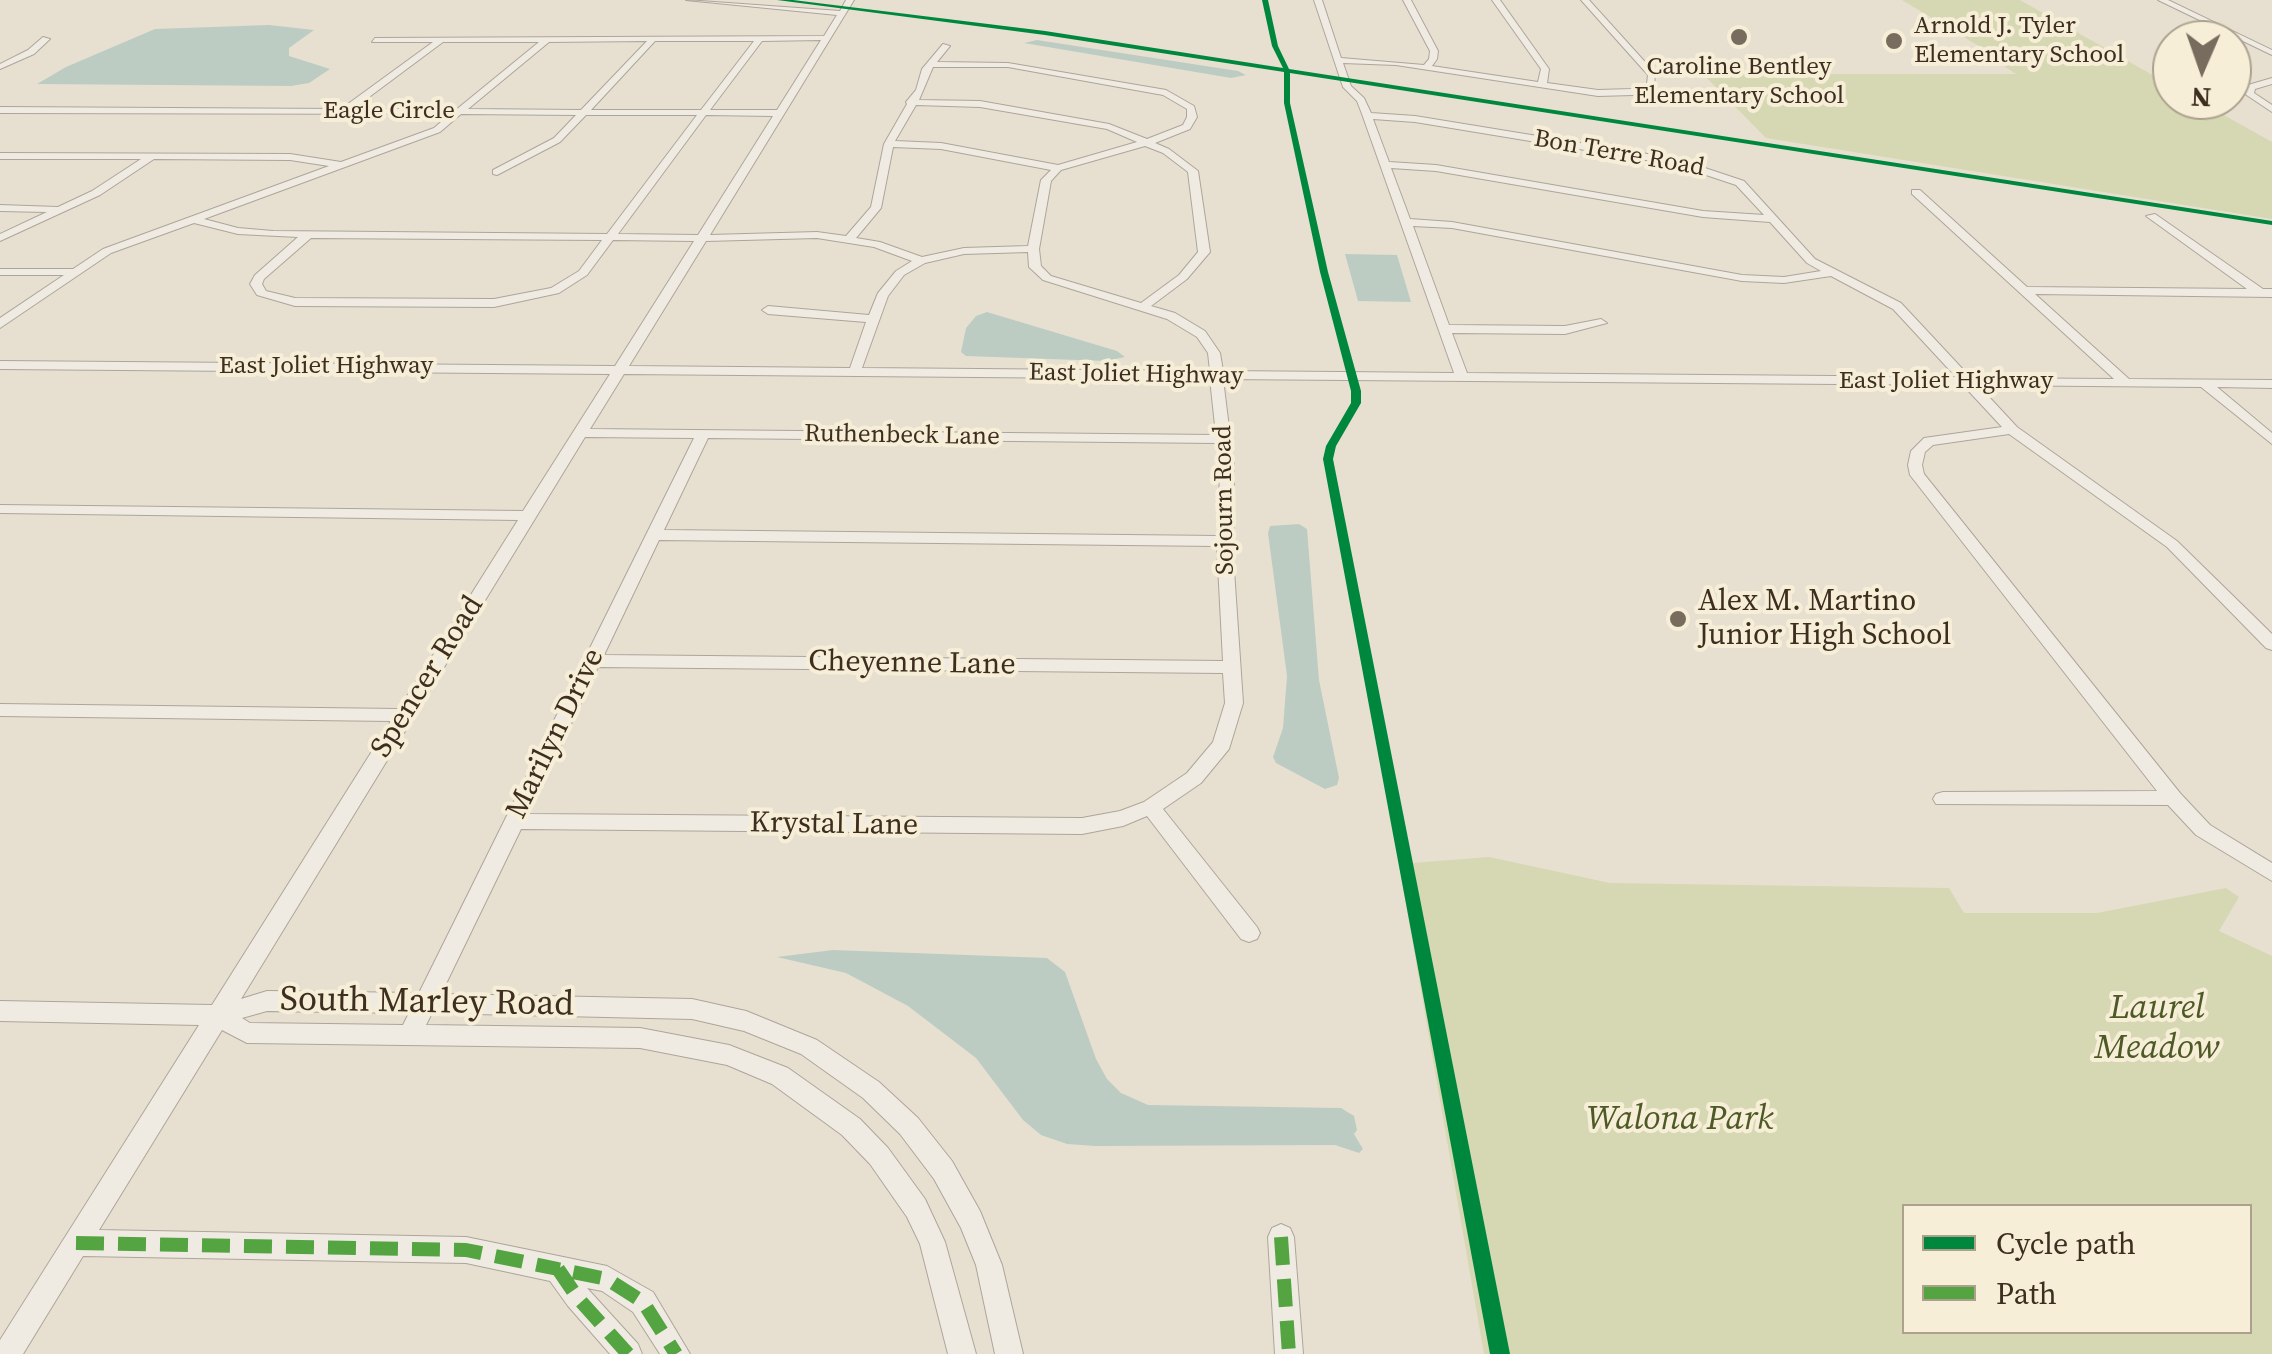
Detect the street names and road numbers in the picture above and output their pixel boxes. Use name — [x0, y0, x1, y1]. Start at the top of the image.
street label: Eagle Circle — [323, 97, 455, 127]
street label: Bon Terre Road — [1531, 124, 1707, 184]
street label: East Joliet Highway — [219, 352, 433, 382]
street label: East Joliet Highway — [1028, 358, 1244, 392]
street label: East Joliet Highway — [1839, 367, 2053, 397]
street label: Ruthenbeck Lane — [804, 419, 1000, 453]
street label: Sojourn Road — [1209, 425, 1241, 575]
street label: Spencer Road — [364, 590, 492, 764]
street label: Marilyn Drive — [499, 643, 613, 825]
street label: Cheyenne Lane — [808, 644, 1016, 684]
street label: Krystal Lane — [749, 806, 919, 844]
street label: South Marley Road — [280, 979, 574, 1027]

